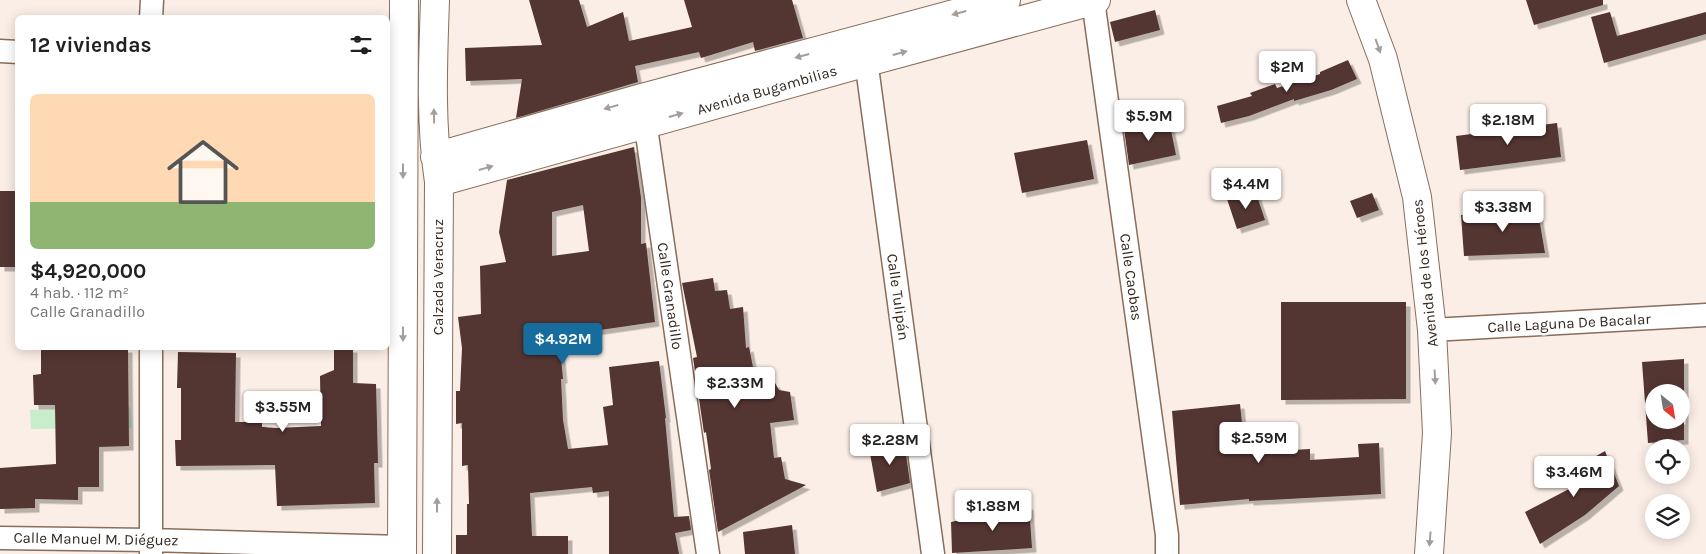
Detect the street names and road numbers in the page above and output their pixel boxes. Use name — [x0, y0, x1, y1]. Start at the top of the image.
street label: Avenida Bugambilias — [695, 61, 839, 119]
street label: Avenida de los Héroes — [1408, 198, 1442, 348]
street label: Calzada Veracruz — [429, 219, 447, 335]
street label: Calle Caobas — [1116, 232, 1146, 322]
street label: Calle Granadillo — [654, 241, 686, 351]
street label: Calle Tulipán — [883, 252, 913, 342]
street label: Calle Laguna De Bacalar — [1487, 310, 1652, 336]
street label: Calle Manuel M. Diéguez — [13, 529, 179, 549]

